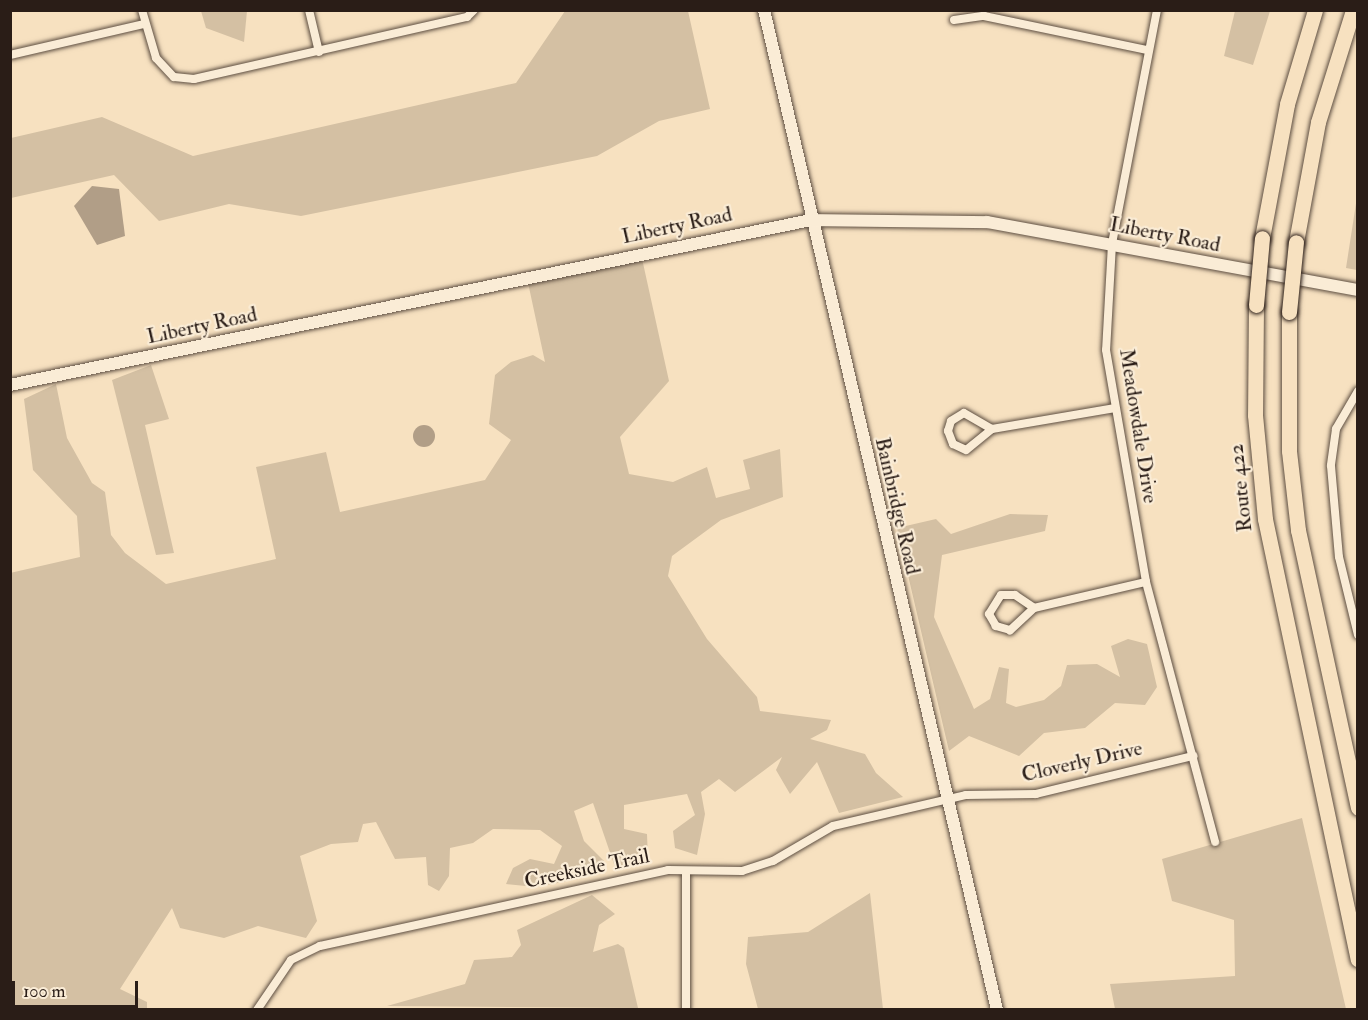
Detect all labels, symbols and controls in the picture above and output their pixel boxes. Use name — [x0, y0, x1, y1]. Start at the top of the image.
street label: Liberty Road — [620, 202, 734, 250]
street label: Liberty Road — [1108, 212, 1222, 258]
street label: Liberty Road — [145, 302, 259, 350]
street label: Meadowdale Drive — [1113, 347, 1163, 505]
street label: Bainbridge Road — [869, 435, 925, 577]
street label: Route 422 — [1224, 443, 1258, 533]
street label: Cloverly Drive — [1019, 736, 1145, 788]
street label: Creekside Trail — [522, 843, 652, 895]
scale bar — [15, 969, 141, 1007]
text: 100 m — [23, 980, 66, 1003]

